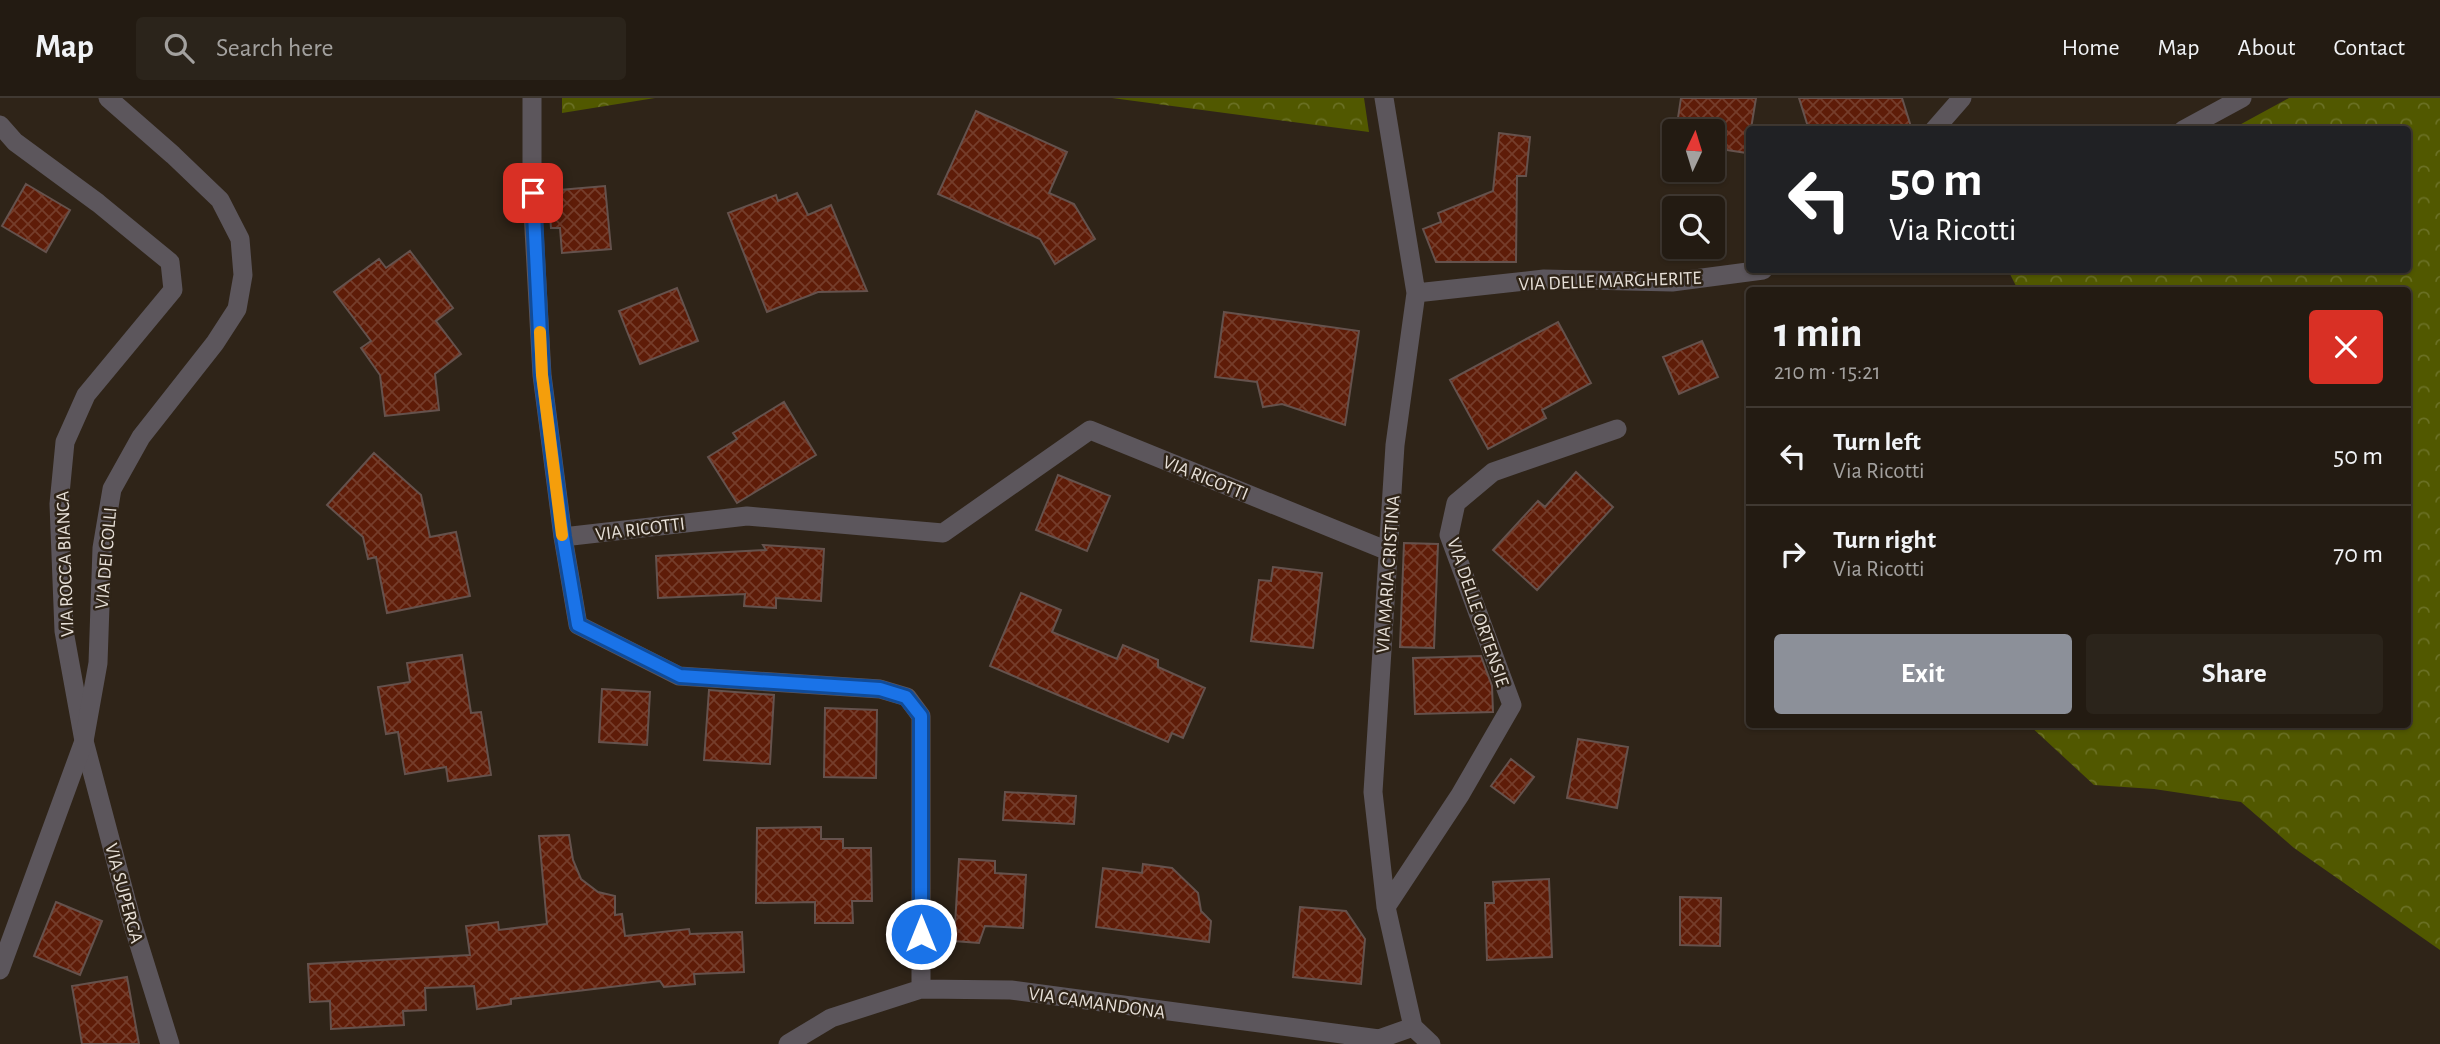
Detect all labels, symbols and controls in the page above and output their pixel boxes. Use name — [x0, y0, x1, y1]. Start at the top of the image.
search box — [136, 17, 626, 80]
icon: search — [160, 29, 198, 67]
text: Map — [35, 31, 94, 64]
text: Search here — [216, 35, 334, 61]
text: Home — [2062, 36, 2120, 60]
text: Map — [2158, 36, 2200, 60]
text: About — [2238, 36, 2295, 60]
text: Contact — [2333, 36, 2405, 60]
north arrow — [1662, 119, 1726, 182]
map controls — [1662, 119, 1725, 259]
icon: left — [1774, 154, 1865, 245]
text: 50 m — [1889, 156, 1983, 205]
pin — [503, 163, 563, 223]
icon: arrive — [514, 174, 552, 212]
button: search — [1662, 196, 1725, 259]
text: Via Ricotti — [1889, 214, 2017, 246]
street label: VIA DELLE MARGHERITE — [1518, 269, 1702, 294]
button: close — [2309, 310, 2383, 384]
text: 1 min — [1774, 312, 1863, 354]
text: 210 m · 15:21 — [1774, 361, 1881, 384]
text: Turn left — [1833, 429, 1921, 455]
icon: left — [1774, 437, 1812, 475]
text: 50 m — [2333, 443, 2383, 469]
street label: VIA RICOTTI — [1160, 453, 1251, 504]
text: Via Ricotti — [1833, 460, 1925, 483]
street label: VIA ROCCA BIANCA — [53, 491, 78, 637]
street label: VIA MARIA CRISTINA — [1374, 495, 1403, 654]
street label: VIA DEI COLLI — [93, 506, 120, 610]
street label: VIA RICOTTI — [594, 515, 686, 544]
text: Turn right — [1833, 527, 1936, 553]
icon: right — [1774, 535, 1812, 573]
street label: VIA DELLE ORTENSIE — [1443, 536, 1512, 689]
text: 70 m — [2333, 541, 2383, 567]
text: Via Ricotti — [1833, 558, 1925, 581]
button: Exit — [1774, 634, 2072, 714]
button: Share — [2086, 634, 2383, 714]
street label: VIA SUPERGA — [101, 841, 146, 945]
position arrow — [884, 897, 958, 971]
street label: VIA CAMANDONA — [1027, 984, 1166, 1023]

